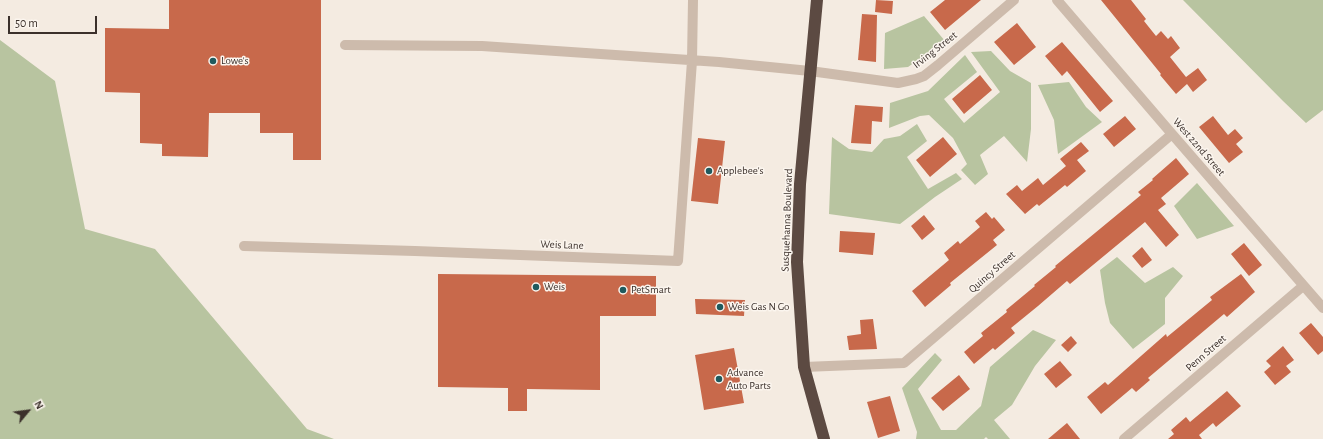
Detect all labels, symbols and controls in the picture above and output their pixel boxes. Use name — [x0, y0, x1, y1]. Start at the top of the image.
scale bar — [10, 8, 99, 34]
text: 50 m — [15, 17, 38, 29]
street label: Irving Street — [910, 29, 960, 71]
place label: Lowe's — [221, 54, 249, 68]
marker: Lowe's — [208, 56, 218, 66]
street label: West 22nd Street — [1170, 115, 1228, 179]
place label: Applebee's — [717, 164, 764, 178]
marker: Applebee's — [704, 166, 714, 176]
street label: Susquehanna Boulevard — [779, 168, 795, 272]
street label: Weis Lane — [540, 238, 584, 252]
street label: Quincy Street — [966, 248, 1018, 296]
place label: Weis — [544, 280, 565, 294]
marker: Weis — [531, 282, 541, 292]
place label: PetSmart — [631, 283, 671, 297]
marker: PetSmart — [618, 285, 628, 295]
place label: Weis Gas N Go — [728, 300, 790, 314]
marker: Weis Gas N Go — [715, 302, 725, 312]
street label: Penn Street — [1183, 332, 1229, 374]
place label: Advance Auto Parts — [727, 366, 771, 392]
marker: Advance Auto Parts — [714, 374, 724, 384]
north arrow — [8, 391, 48, 431]
text: N — [32, 399, 46, 411]

